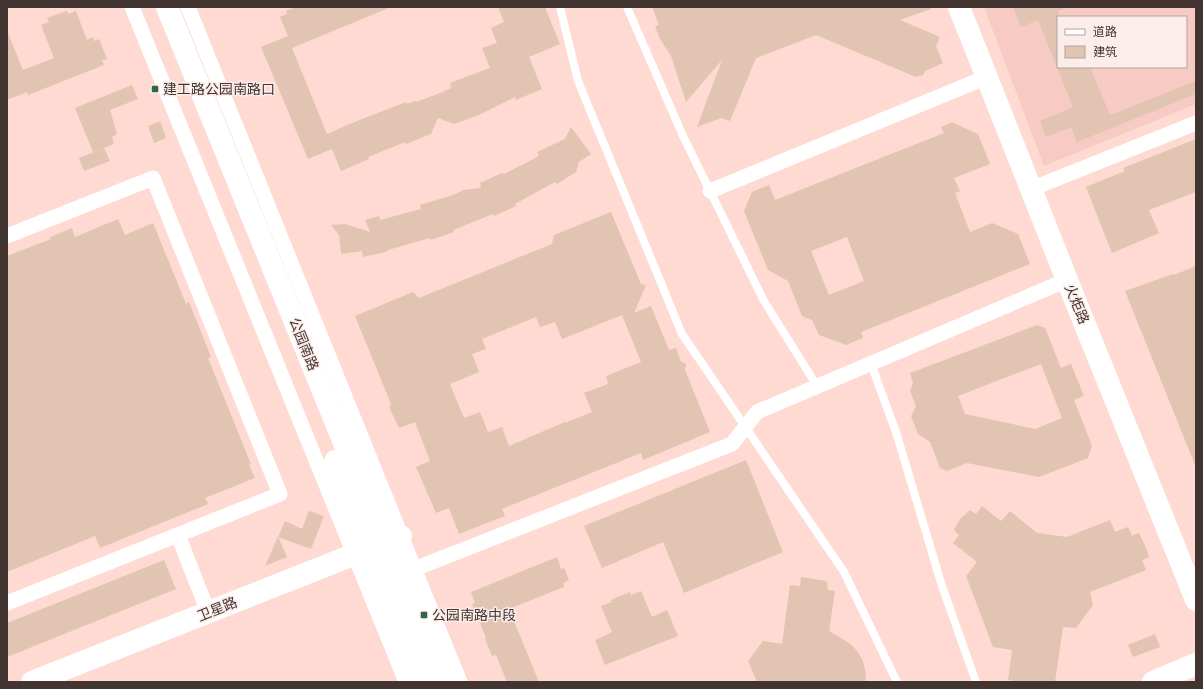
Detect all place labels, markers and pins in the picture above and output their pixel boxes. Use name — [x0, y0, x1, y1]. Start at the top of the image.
place label: 建工路公园南路口 — [163, 80, 275, 97]
marker: 建工路公园南路口 — [150, 84, 160, 94]
place label: 公园南路中段 — [432, 606, 516, 623]
marker: 公园南路中段 — [419, 610, 429, 620]

